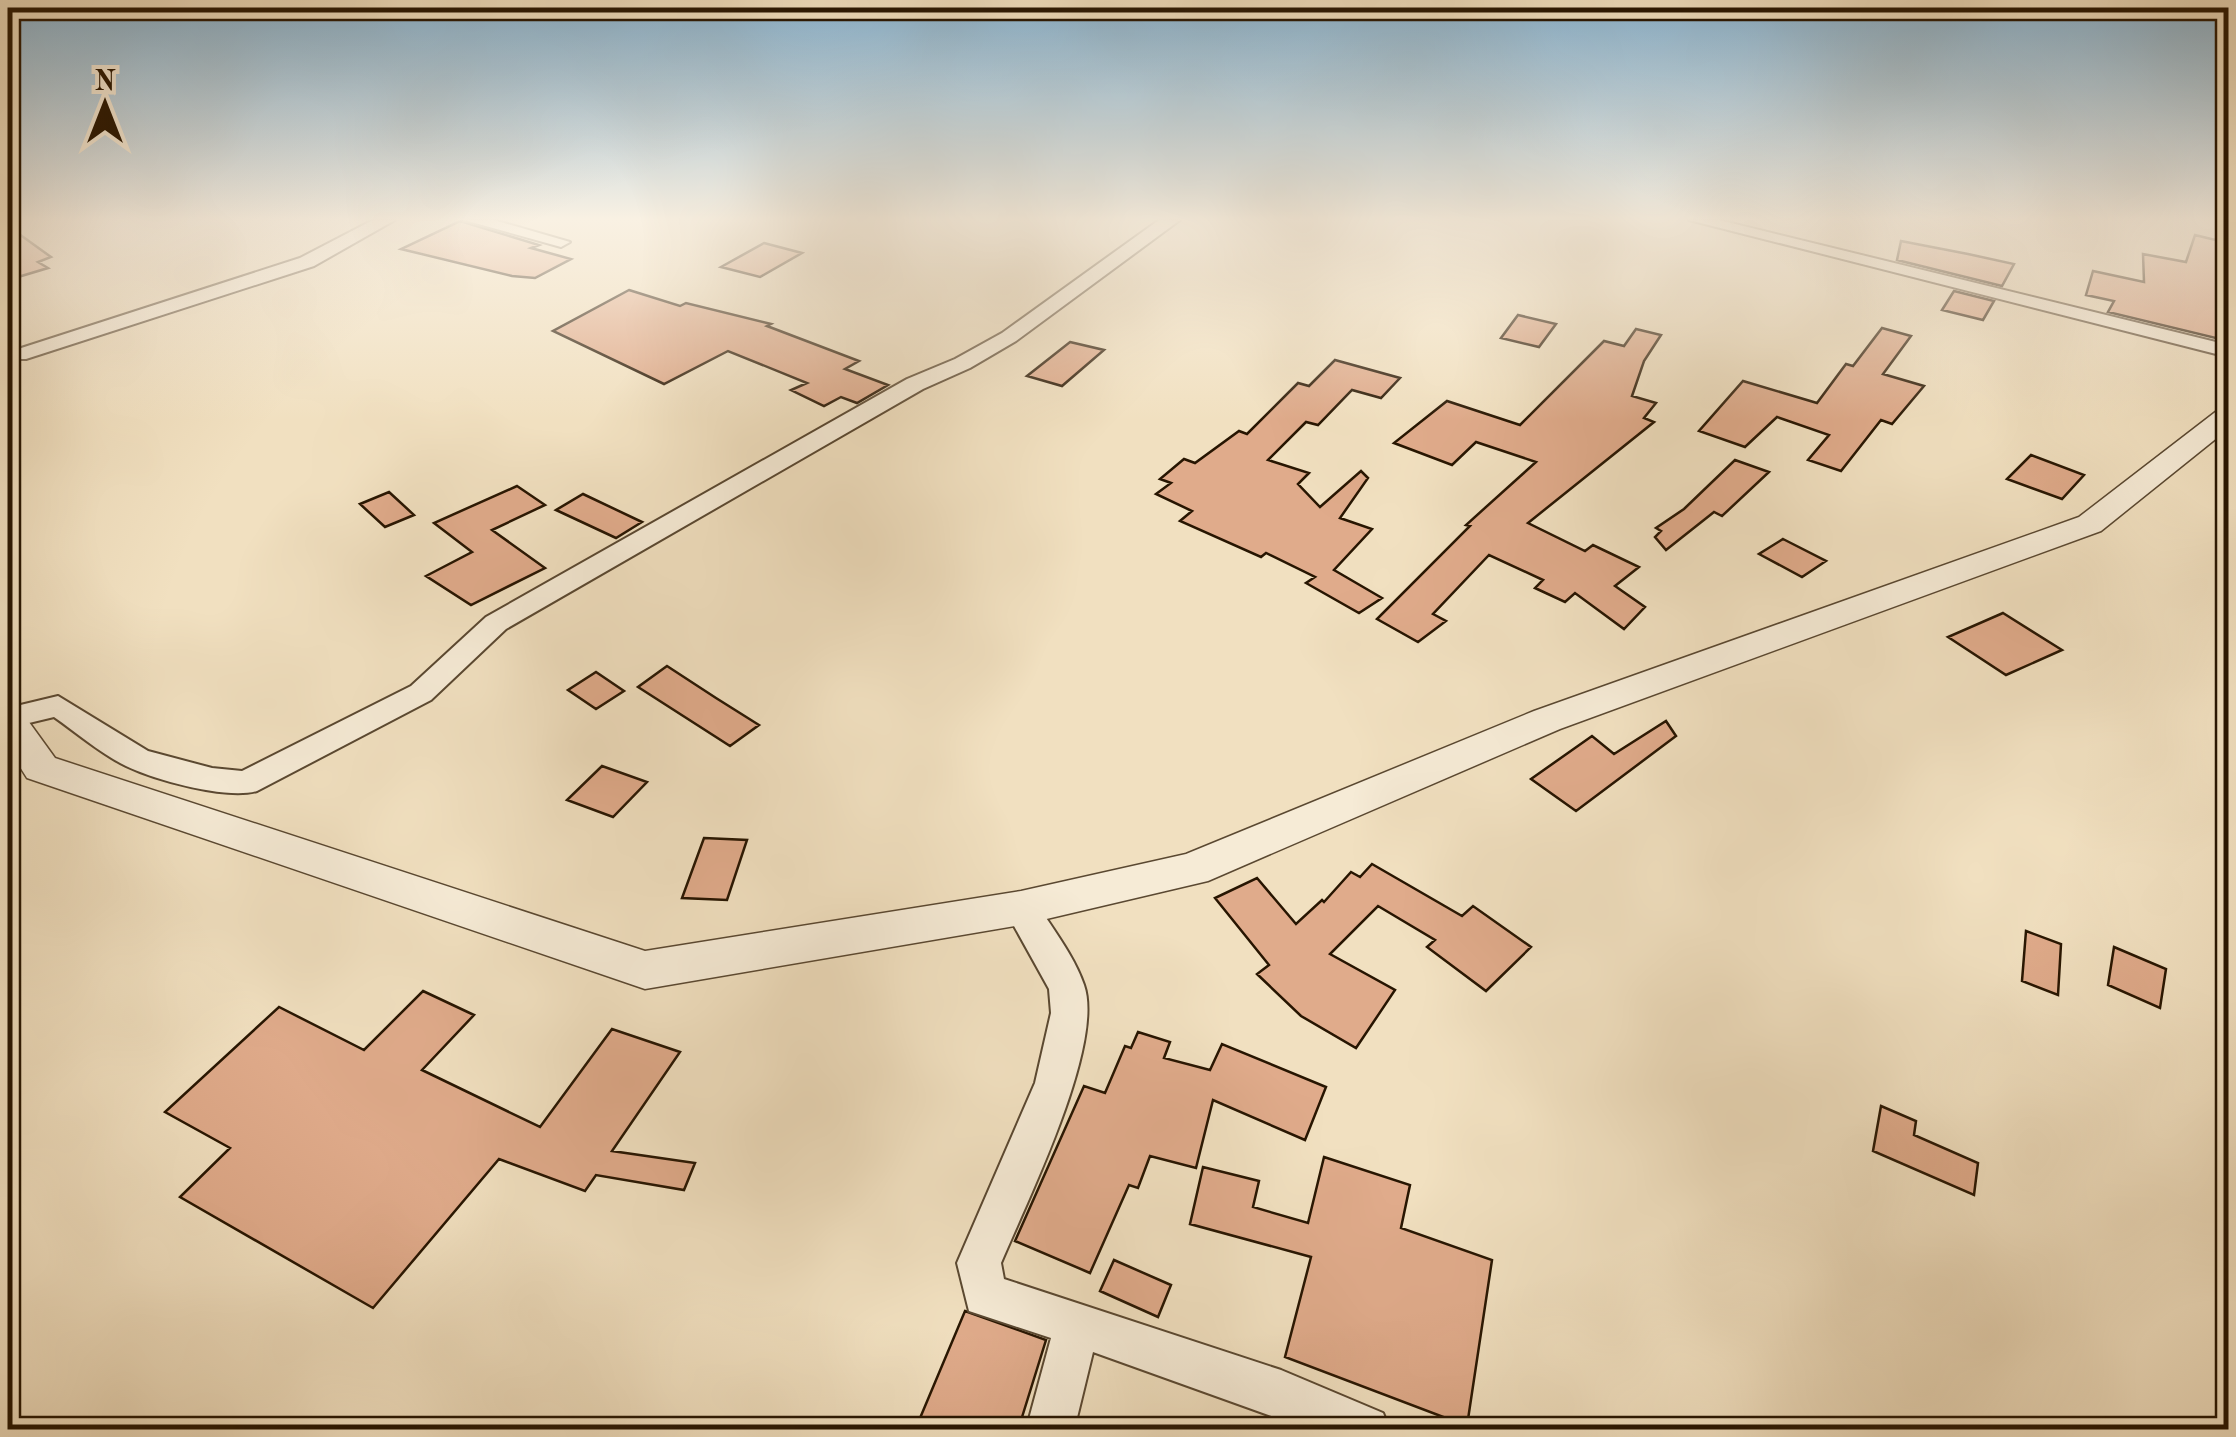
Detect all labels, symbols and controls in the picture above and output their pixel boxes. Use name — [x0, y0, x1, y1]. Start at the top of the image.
north arrow — [55, 55, 155, 155]
text: N — [94, 69, 116, 97]

